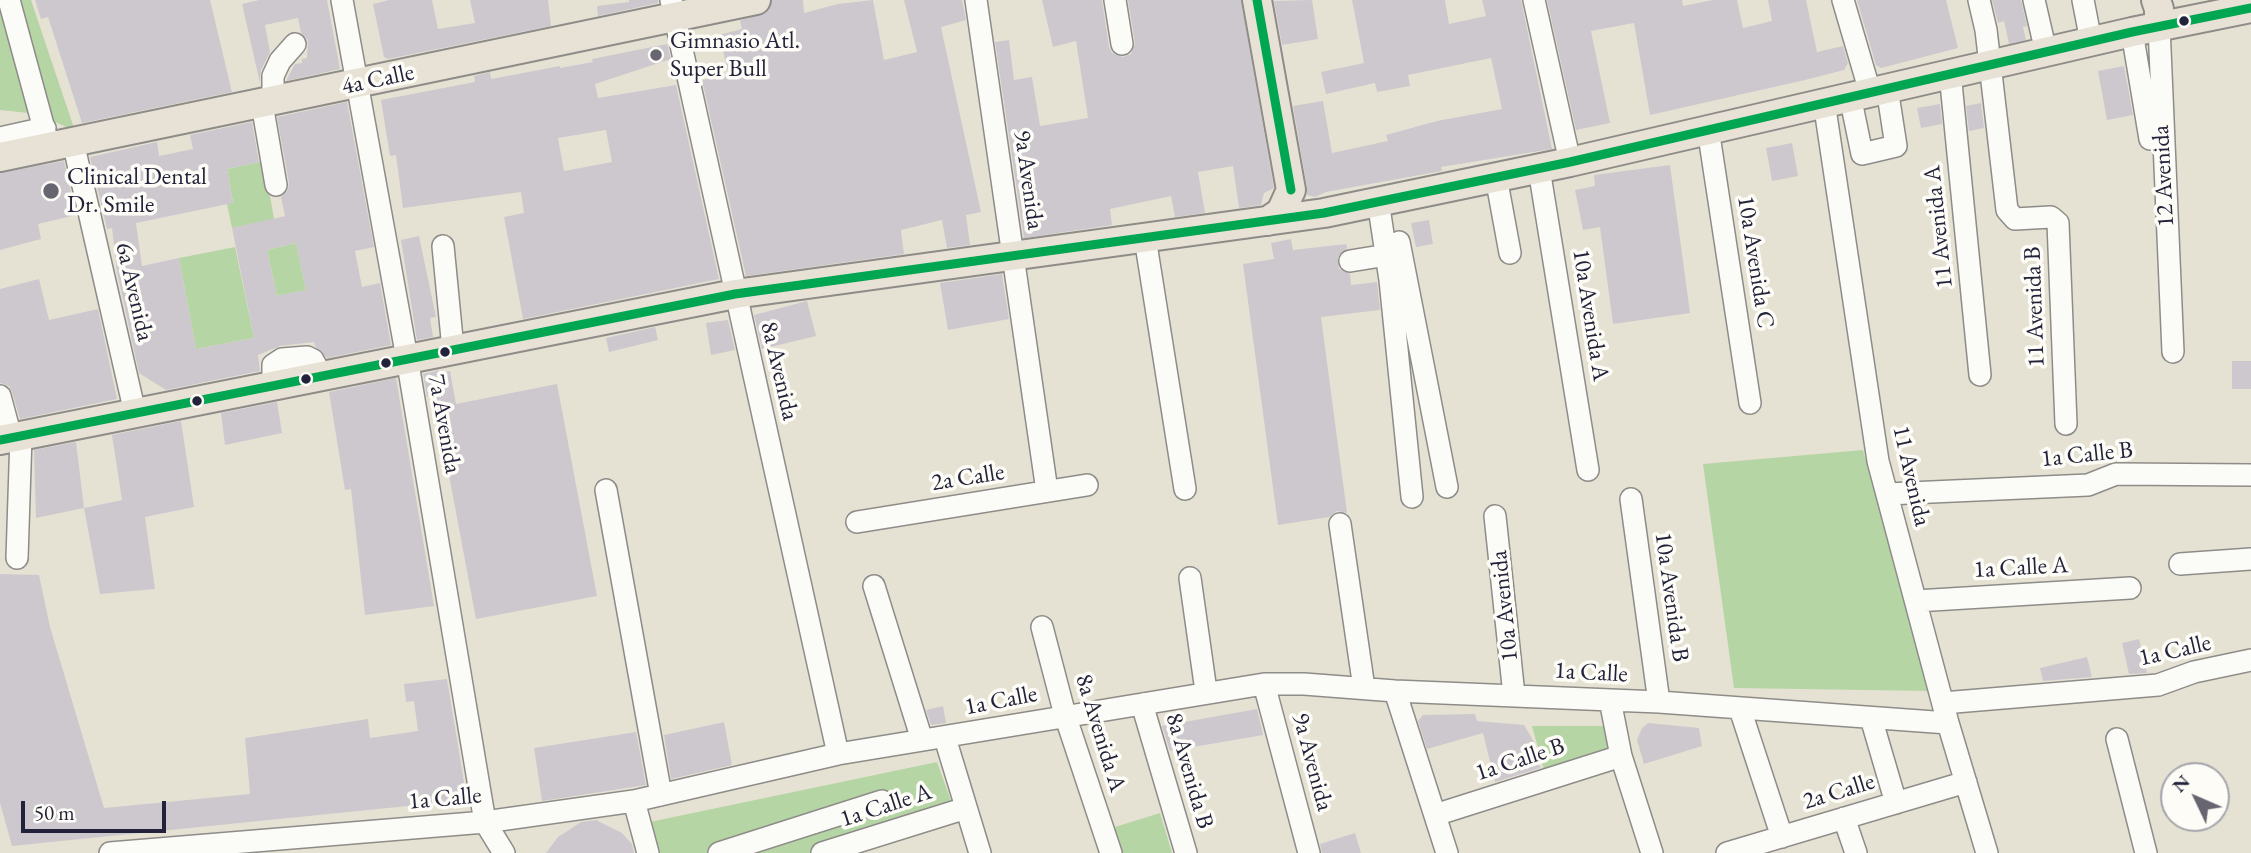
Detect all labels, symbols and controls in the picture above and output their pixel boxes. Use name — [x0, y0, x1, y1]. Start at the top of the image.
unlabelled marker — [2177, 14, 2191, 28]
place label: Gimnasio Atl. Super Bull — [670, 27, 800, 83]
marker: Gimnasio Atl. Super Bull — [648, 47, 664, 63]
street label: 4a Calle — [339, 58, 417, 102]
street label: 12 Avenida — [2147, 124, 2181, 228]
street label: 9a Avenida — [1007, 128, 1049, 232]
place label: Clinical Dental Dr. Smile — [67, 163, 207, 219]
street label: 11 Avenida A — [1918, 164, 1960, 290]
marker: Clinical Dental Dr. Smile — [41, 181, 61, 201]
street label: 10a Avenida C — [1730, 194, 1780, 330]
street label: 6a Avenida — [109, 240, 159, 344]
street label: 11 Avenida B — [2018, 246, 2052, 368]
street label: 10a Avenida A — [1565, 247, 1615, 383]
street label: 8a Avenida — [754, 319, 804, 423]
unlabelled marker — [438, 345, 452, 359]
unlabelled marker — [379, 356, 393, 370]
unlabelled marker — [299, 372, 313, 386]
street label: 7a Avenida — [421, 372, 467, 476]
unlabelled marker — [190, 394, 204, 408]
street label: 11 Avenida — [1885, 423, 1937, 529]
street label: 1a Calle B — [2040, 436, 2134, 474]
street label: 2a Calle — [930, 458, 1006, 498]
street label: 10a Avenida B — [1648, 530, 1694, 664]
street label: 10a Avenida — [1485, 549, 1525, 663]
street label: 1a Calle A — [1973, 551, 2069, 585]
street label: 1a Calle — [2136, 629, 2214, 673]
street label: 1a Calle — [1554, 657, 1628, 689]
street label: 8a Avenida A — [1068, 671, 1132, 795]
street label: 1a Calle — [962, 680, 1040, 722]
street label: 8a Avenida B — [1159, 710, 1219, 832]
street label: 9a Avenida — [1285, 710, 1339, 814]
street label: 1a Calle B — [1472, 732, 1568, 788]
north arrow — [2160, 762, 2230, 832]
street label: 2a Calle — [1800, 768, 1878, 816]
text: N — [2167, 769, 2195, 798]
street label: 1a Calle A — [836, 778, 936, 834]
street label: 1a Calle — [407, 781, 483, 817]
scale bar — [24, 786, 170, 830]
text: 50 m — [34, 799, 75, 826]

